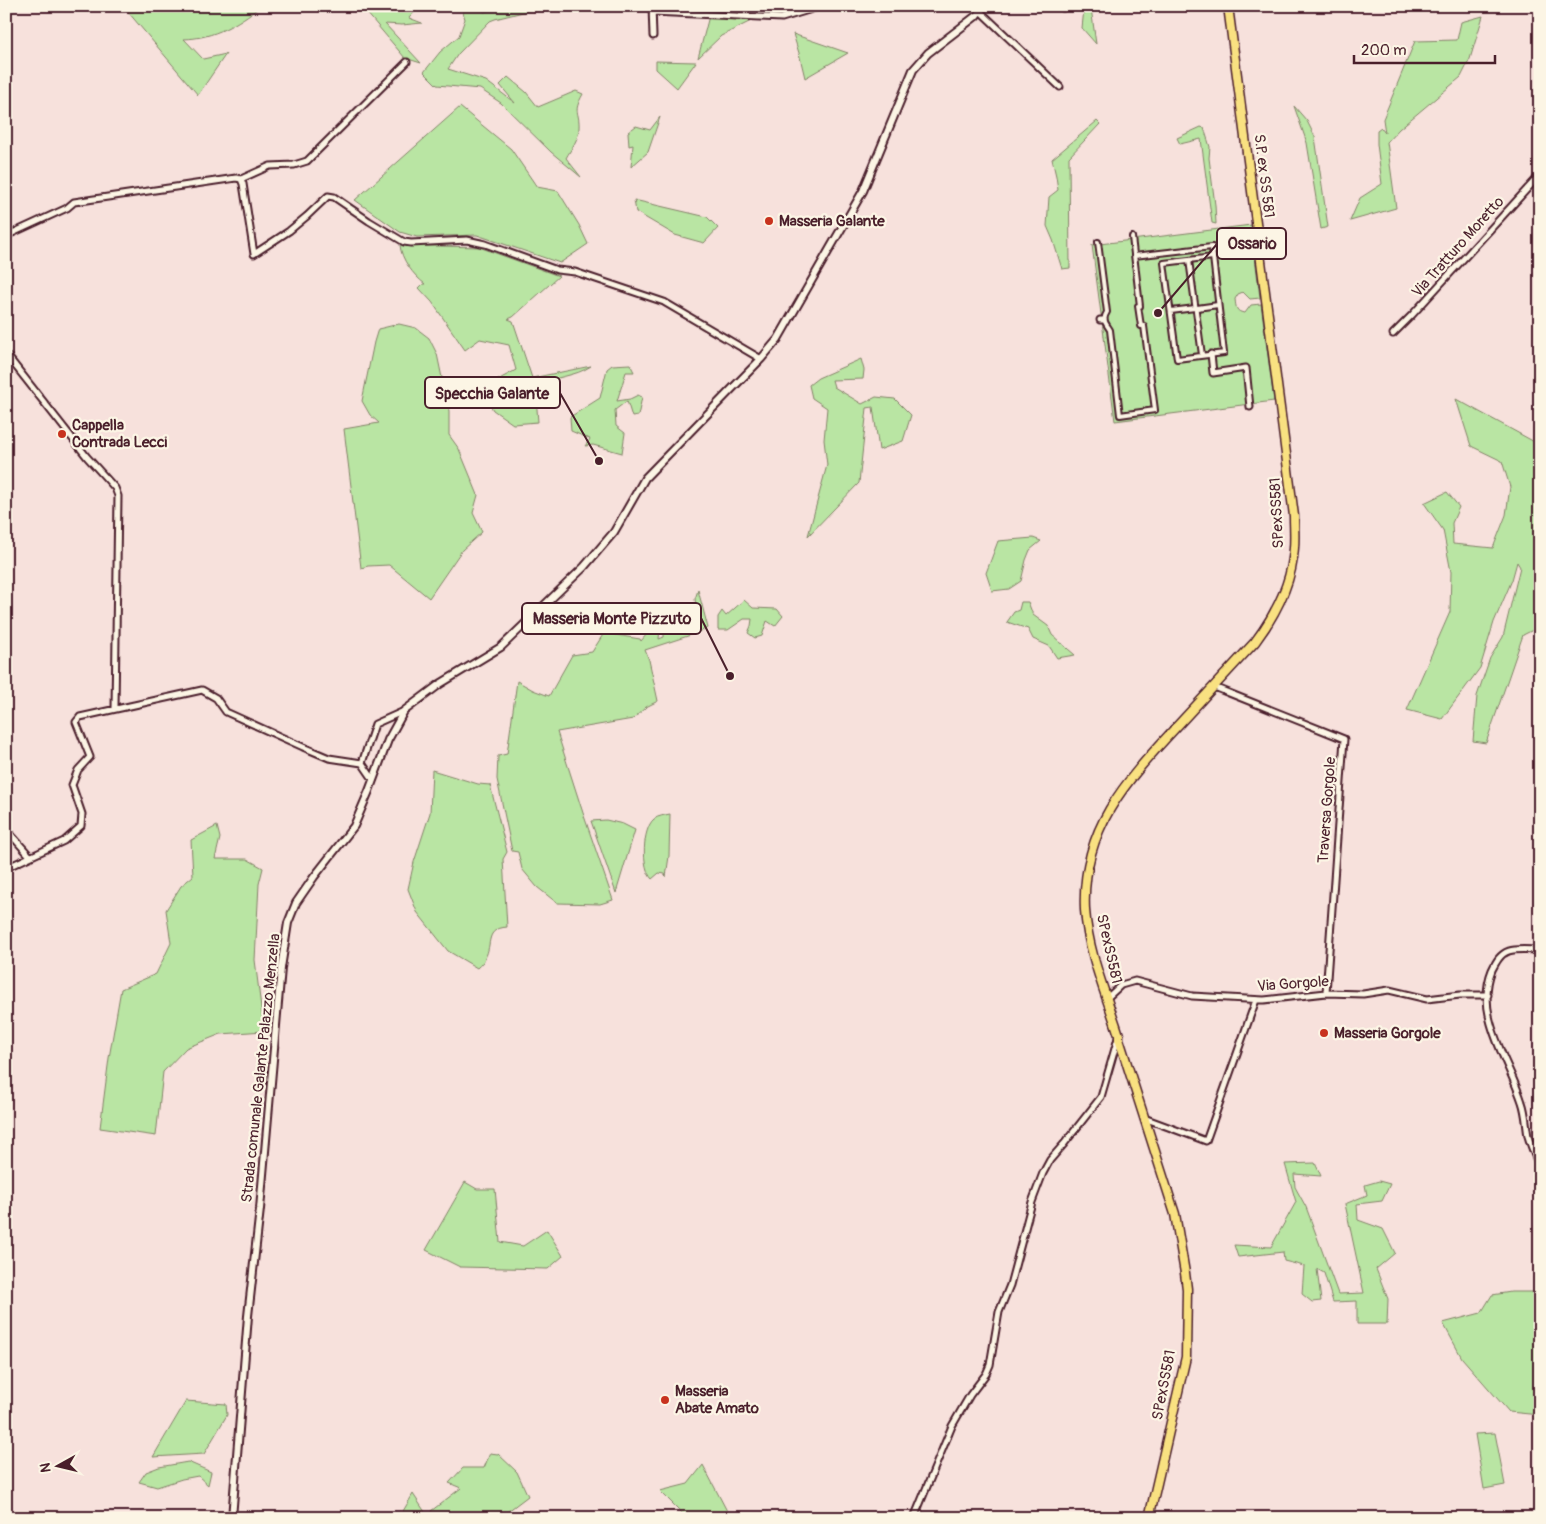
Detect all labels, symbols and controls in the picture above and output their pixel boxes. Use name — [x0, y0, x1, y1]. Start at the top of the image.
scale bar — [1354, 32, 1495, 64]
text: 200 m — [1361, 41, 1406, 60]
street label: S.P. ex SS 581 — [1249, 133, 1279, 219]
street label: Via Tratturo Moretto — [1408, 193, 1508, 301]
place label: Masseria Galante — [779, 212, 885, 231]
marker: Masseria Galante — [763, 215, 775, 227]
callout: Ossario — [1217, 228, 1286, 259]
text: Ossario — [1227, 234, 1277, 254]
callout: Specchia Galante — [425, 377, 560, 408]
text: Specchia Galante — [435, 384, 550, 404]
place label: Cappella Contrada Lecci — [72, 416, 168, 452]
marker: Cappella Contrada Lecci — [56, 428, 68, 440]
street label: SPexSS581 — [1266, 477, 1288, 549]
callout: Masseria Monte Pizzuto — [522, 603, 701, 634]
text: Masseria Monte Pizzuto — [533, 609, 692, 629]
street label: Traversa Gorgole — [1314, 756, 1340, 864]
street label: SPexSS581 — [1092, 912, 1126, 986]
street label: Strada comunale Galante Palazzo Menzella — [237, 933, 285, 1203]
street label: Via Gorgole — [1257, 972, 1330, 996]
place label: Masseria Gorgole — [1334, 1024, 1441, 1043]
marker: Masseria Gorgole — [1318, 1027, 1330, 1039]
street label: SPexSS581 — [1148, 1348, 1180, 1422]
place label: Masseria Abate Amato — [675, 1382, 759, 1418]
marker: Masseria Abate Amato — [659, 1394, 671, 1406]
north arrow — [32, 1442, 82, 1492]
text: N — [37, 1462, 55, 1474]

